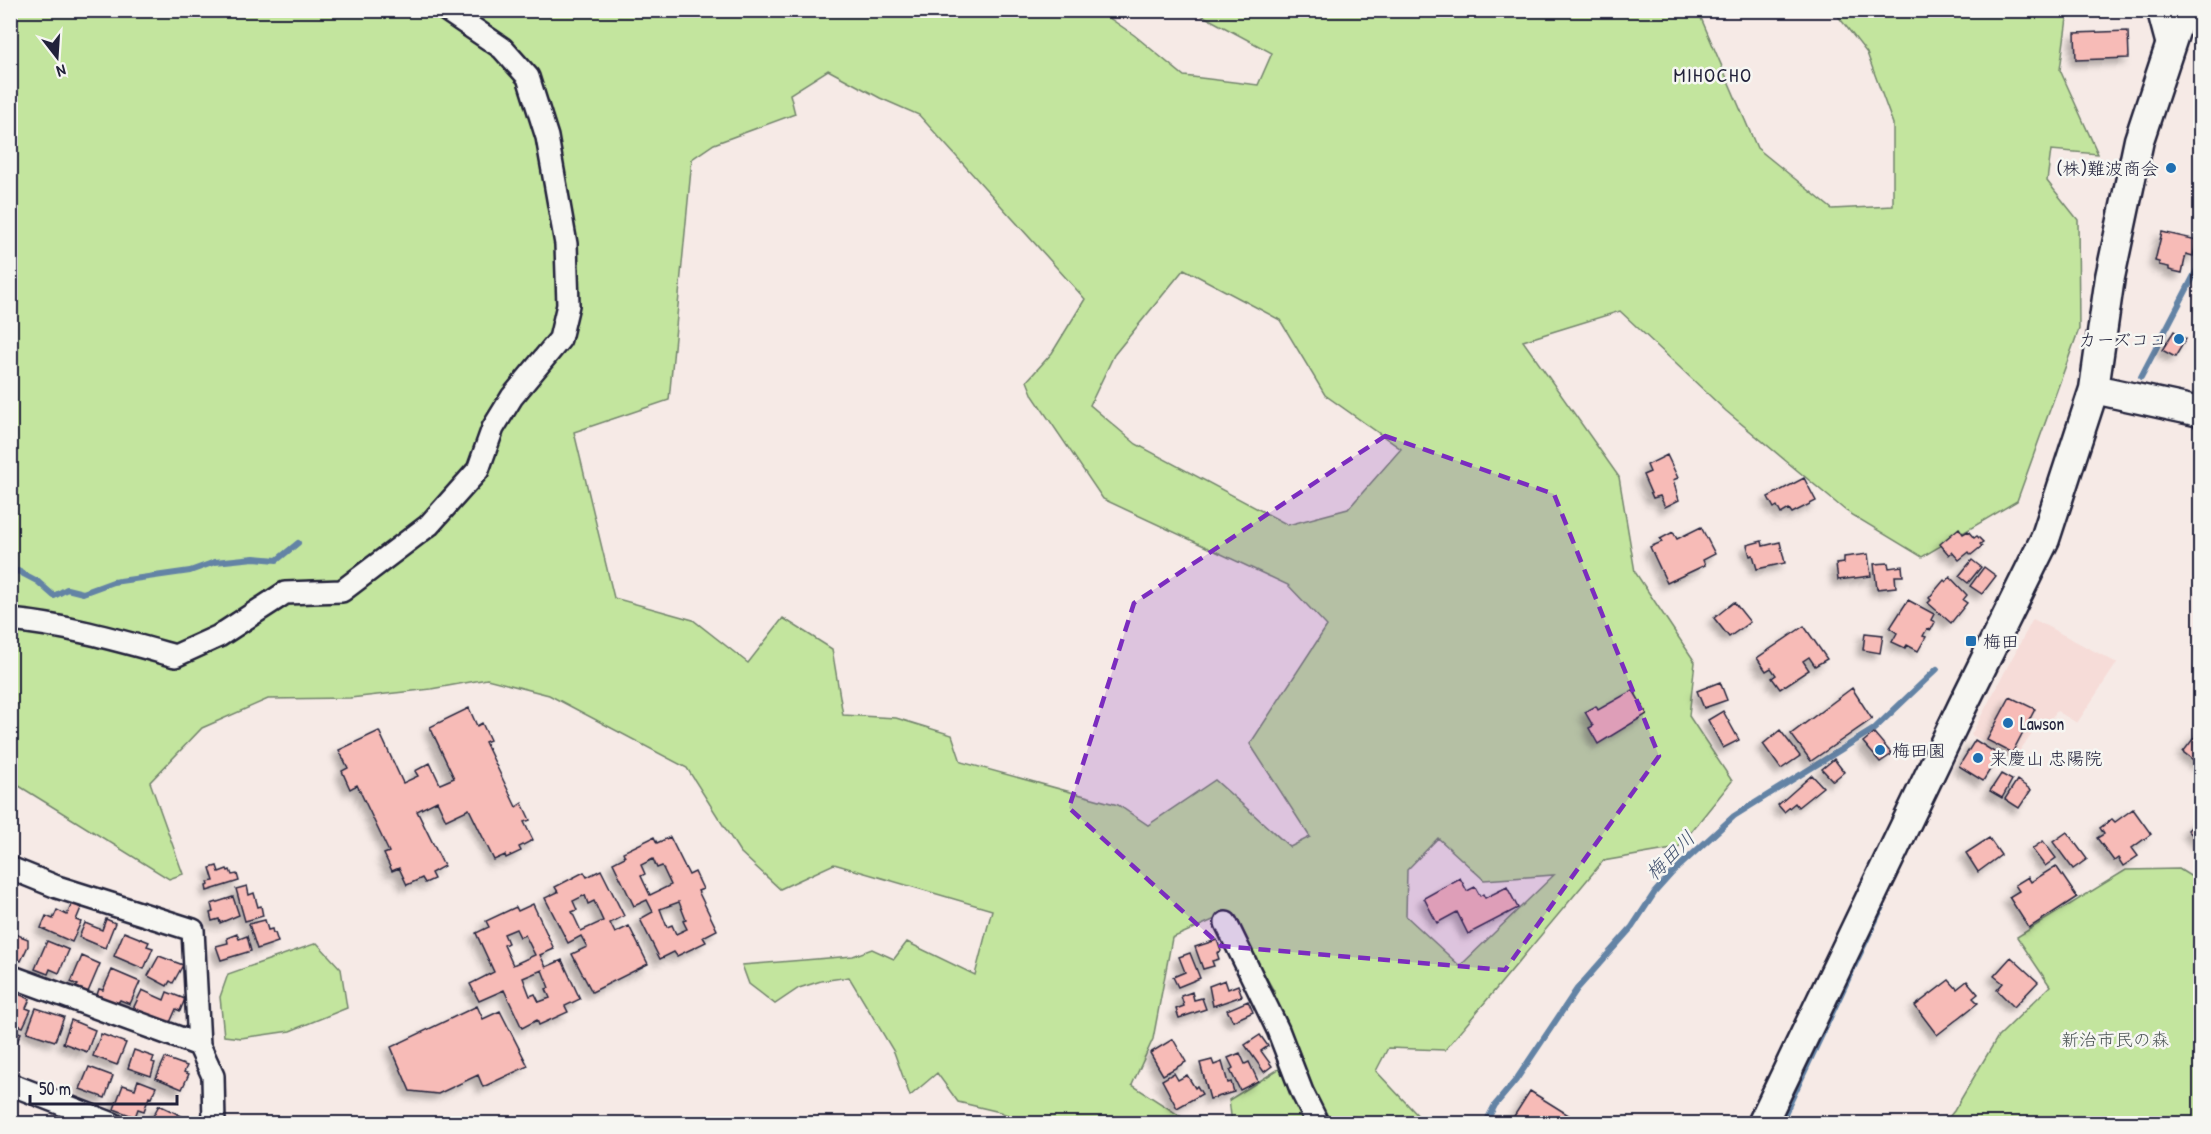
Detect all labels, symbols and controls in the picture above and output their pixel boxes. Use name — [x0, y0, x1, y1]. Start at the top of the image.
north arrow — [27, 27, 87, 87]
text: N — [54, 60, 69, 83]
district label: MIHOCHO — [1673, 61, 1753, 88]
place label: (株)難波商会 — [2056, 156, 2159, 181]
marker: (株)難波商会 — [2164, 161, 2178, 175]
place label: カーズココ — [2078, 327, 2167, 352]
marker: カーズココ — [2172, 332, 2186, 346]
place label: 梅田 — [1983, 629, 2019, 654]
marker: 梅田 — [1964, 634, 1978, 648]
place label: Lawson — [2020, 711, 2064, 736]
marker: Lawson — [2001, 716, 2015, 730]
place label: 梅田園 — [1892, 738, 1946, 763]
marker: 梅田園 — [1873, 743, 1887, 757]
place label: 来慶山 忠陽院 — [1990, 746, 2102, 771]
marker: 来慶山 忠陽院 — [1971, 751, 1985, 765]
water label: 梅田川 — [1639, 824, 1701, 886]
park label: 新治市民の森 — [2061, 1027, 2169, 1052]
scale bar — [30, 1068, 177, 1106]
text: 50 m — [39, 1076, 71, 1101]

